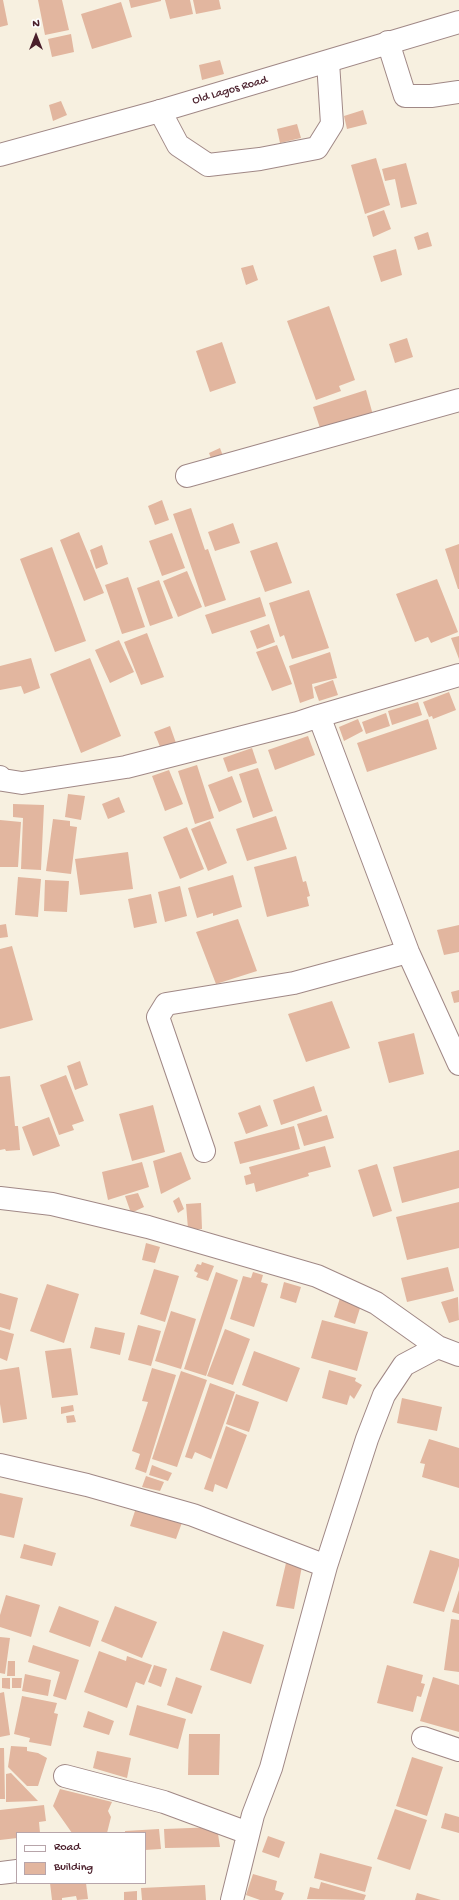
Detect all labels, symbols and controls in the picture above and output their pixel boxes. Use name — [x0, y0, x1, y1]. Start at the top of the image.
north arrow — [16, 16, 56, 56]
text: N — [32, 18, 40, 30]
street label: Old Lagos Road — [191, 73, 269, 109]
legend — [16, 1832, 146, 1884]
text: Road — [54, 1841, 80, 1855]
text: Building — [54, 1861, 93, 1875]

